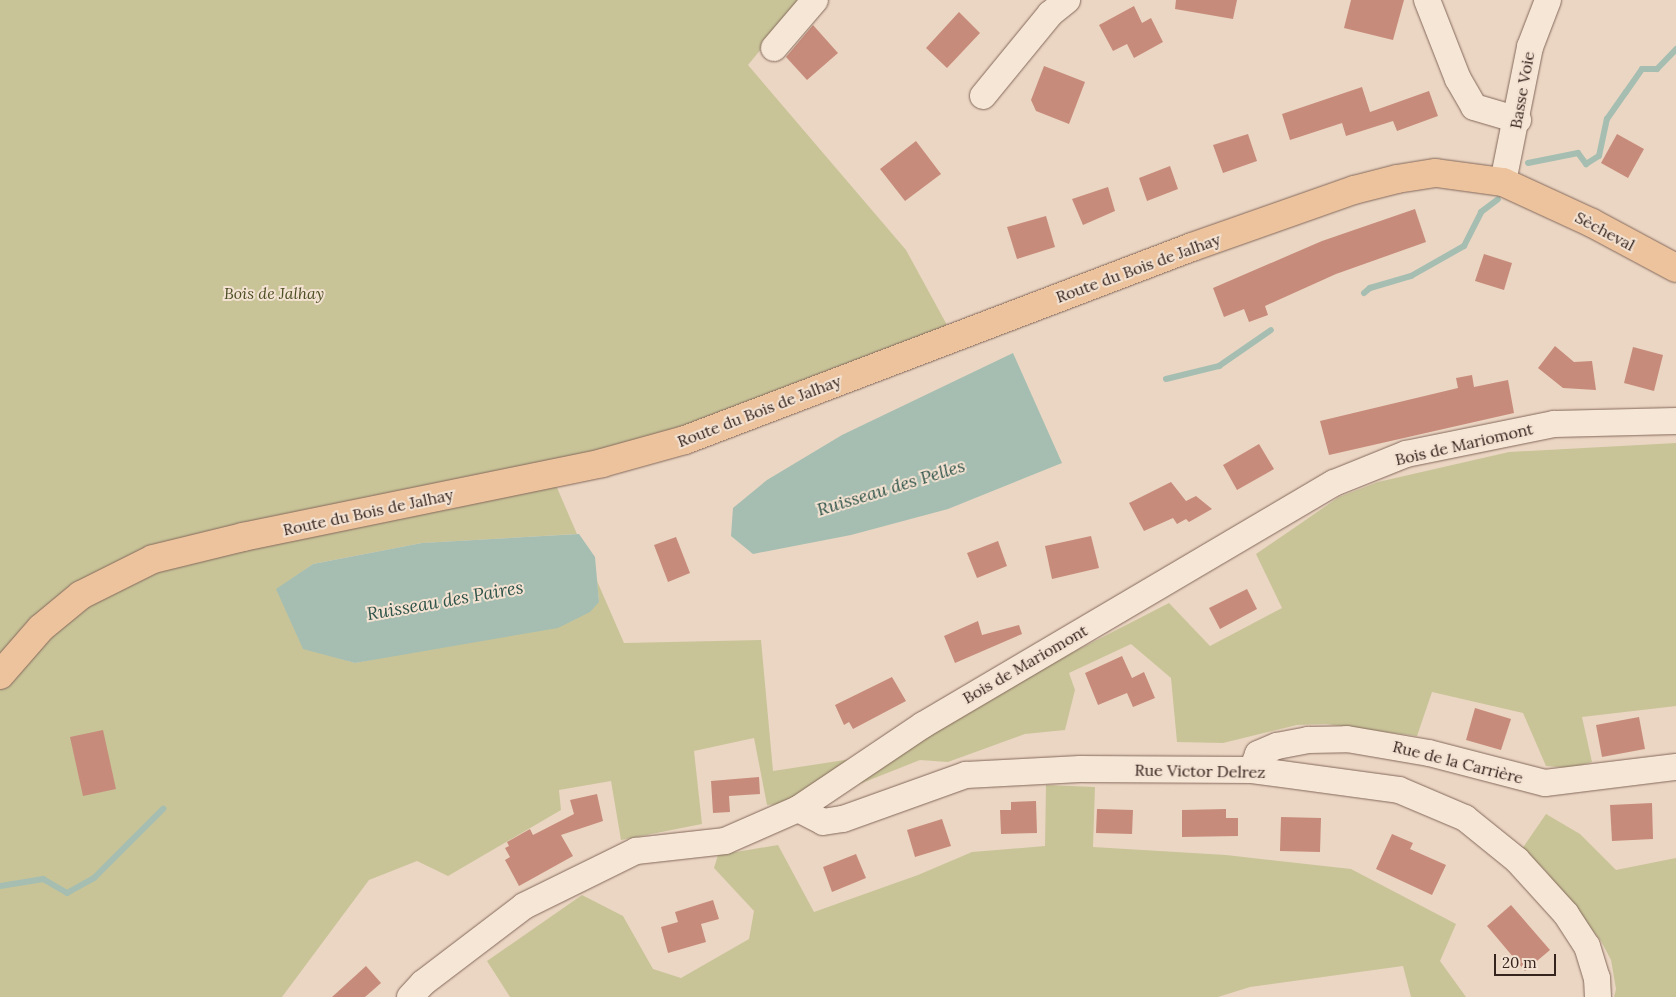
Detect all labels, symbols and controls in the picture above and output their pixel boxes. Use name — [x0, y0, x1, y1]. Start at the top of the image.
street label: Basse Voie — [1506, 50, 1538, 130]
street label: Sècheval — [1572, 207, 1638, 255]
street label: Route du Bois de Jalhay — [1053, 229, 1223, 307]
park label: Bois de Jalhay — [224, 283, 324, 303]
street label: Route du Bois de Jalhay — [675, 371, 843, 451]
street label: Bois de Mariomont — [1393, 419, 1535, 469]
water label: Ruisseau des Pelles — [814, 455, 968, 521]
street label: Route du Bois de Jalhay — [281, 485, 455, 539]
water label: Ruisseau des Paires — [365, 577, 525, 625]
street label: Bois de Mariomont — [959, 620, 1091, 708]
street label: Rue de la Carrière — [1391, 737, 1525, 787]
street label: Rue Victor Delrez — [1134, 760, 1266, 782]
scale bar — [1496, 944, 1558, 976]
text: 20 m — [1502, 953, 1537, 972]

